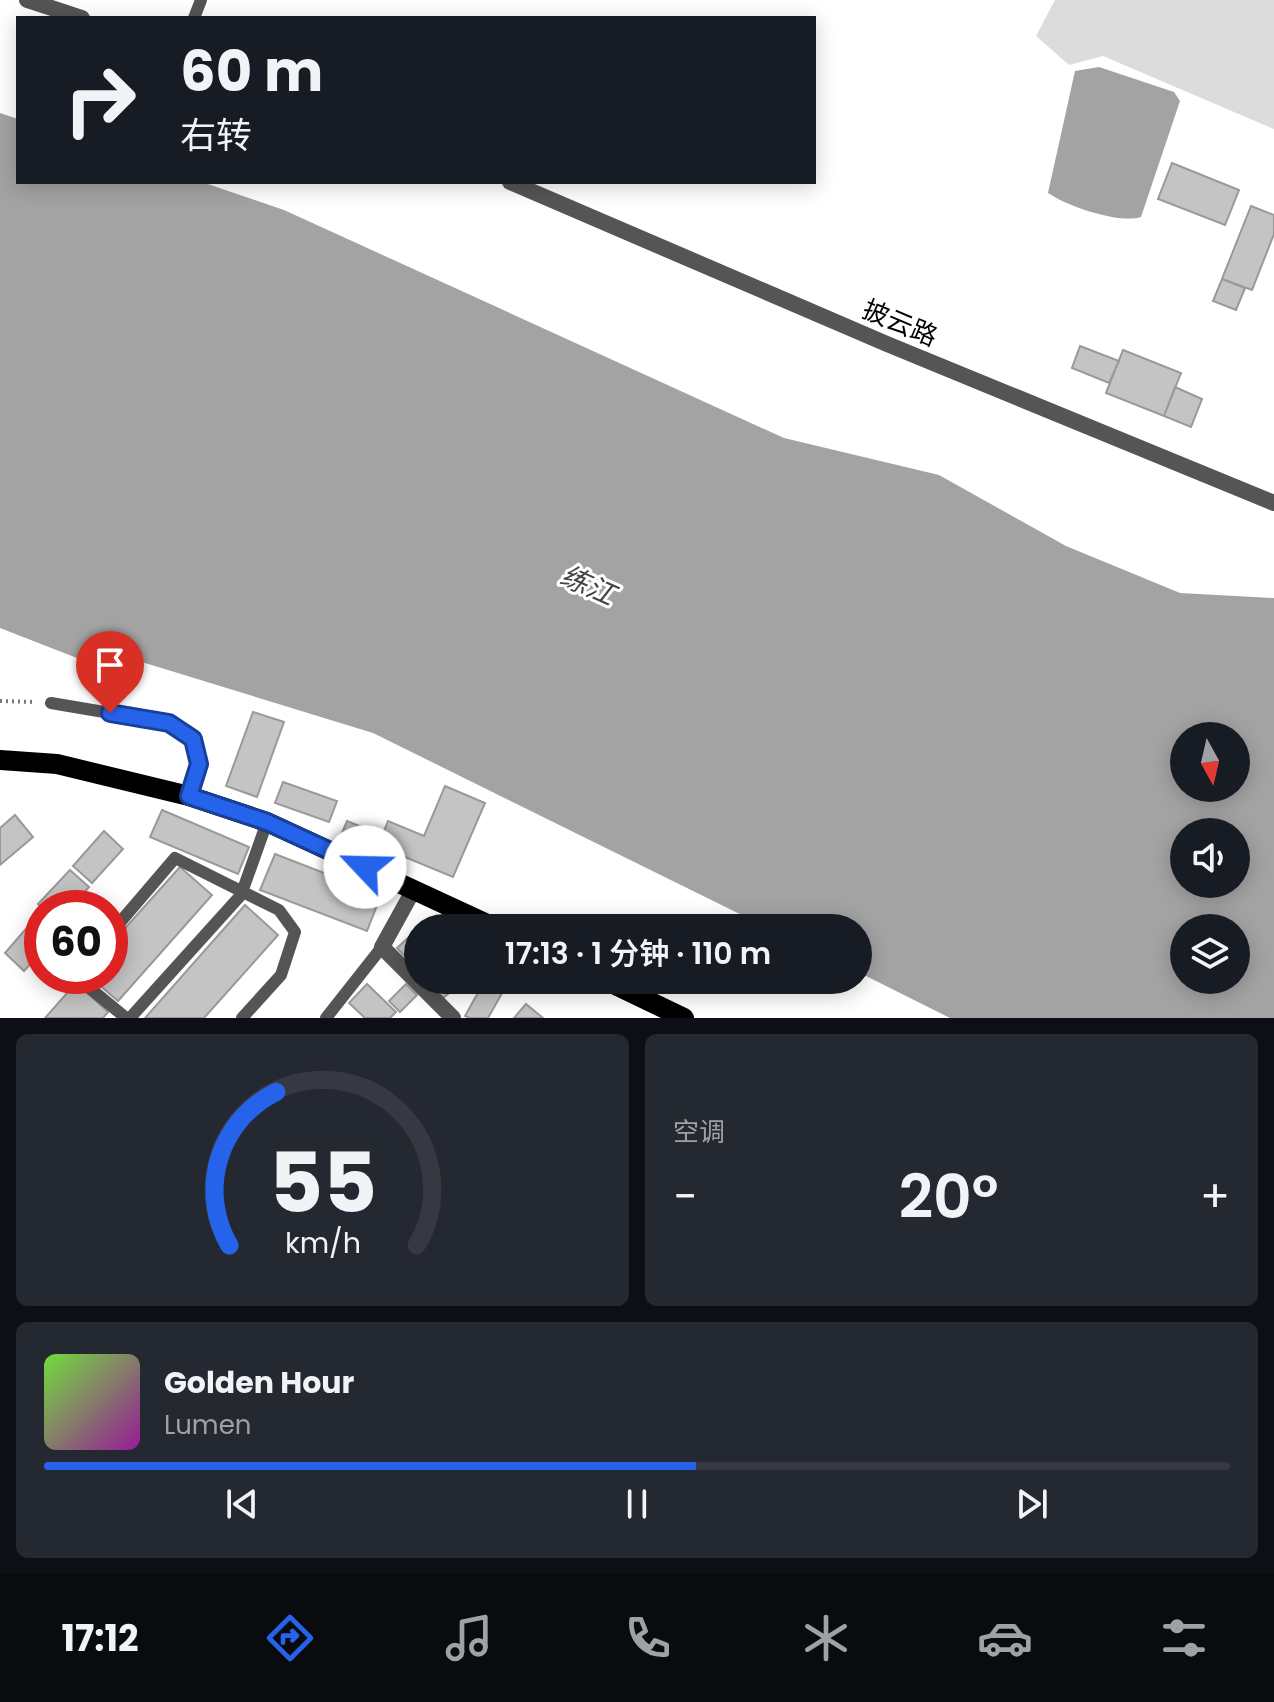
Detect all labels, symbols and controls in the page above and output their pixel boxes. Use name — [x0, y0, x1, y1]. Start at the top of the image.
text: 60 m — [180, 32, 323, 111]
icon: right — [48, 48, 152, 152]
text: 右转 — [180, 110, 252, 161]
street label: 披云路 — [857, 291, 943, 355]
water label: 练江 — [554, 556, 624, 616]
pin — [76, 631, 144, 713]
icon: arrive — [88, 643, 132, 687]
north arrow — [1170, 722, 1250, 802]
map controls — [1170, 722, 1250, 994]
button: sound — [1170, 818, 1250, 898]
position arrow — [323, 825, 407, 909]
speed limit sign: 60 — [24, 890, 128, 994]
button: layers — [1170, 914, 1250, 994]
text: 17:13 · 1 分钟 · 110 m — [505, 932, 771, 975]
text: 空调 — [673, 1114, 725, 1150]
text: 55 — [268, 1125, 377, 1241]
text: 20° — [899, 1155, 999, 1239]
text: − — [673, 1166, 697, 1227]
text: + — [1200, 1166, 1230, 1227]
text: km/h — [284, 1223, 361, 1263]
text: Golden Hour — [164, 1361, 354, 1404]
text: Lumen — [164, 1407, 251, 1443]
icon: previous — [220, 1482, 264, 1526]
icon: pause — [615, 1482, 659, 1526]
icon: next — [1010, 1482, 1054, 1526]
icon: directions — [262, 1610, 318, 1666]
icon: music — [441, 1610, 497, 1666]
icon: phone — [620, 1610, 676, 1666]
icon: climate — [798, 1610, 854, 1666]
icon: car — [977, 1610, 1033, 1666]
icon: filters — [1156, 1610, 1212, 1666]
text: 17:12 — [61, 1613, 139, 1664]

